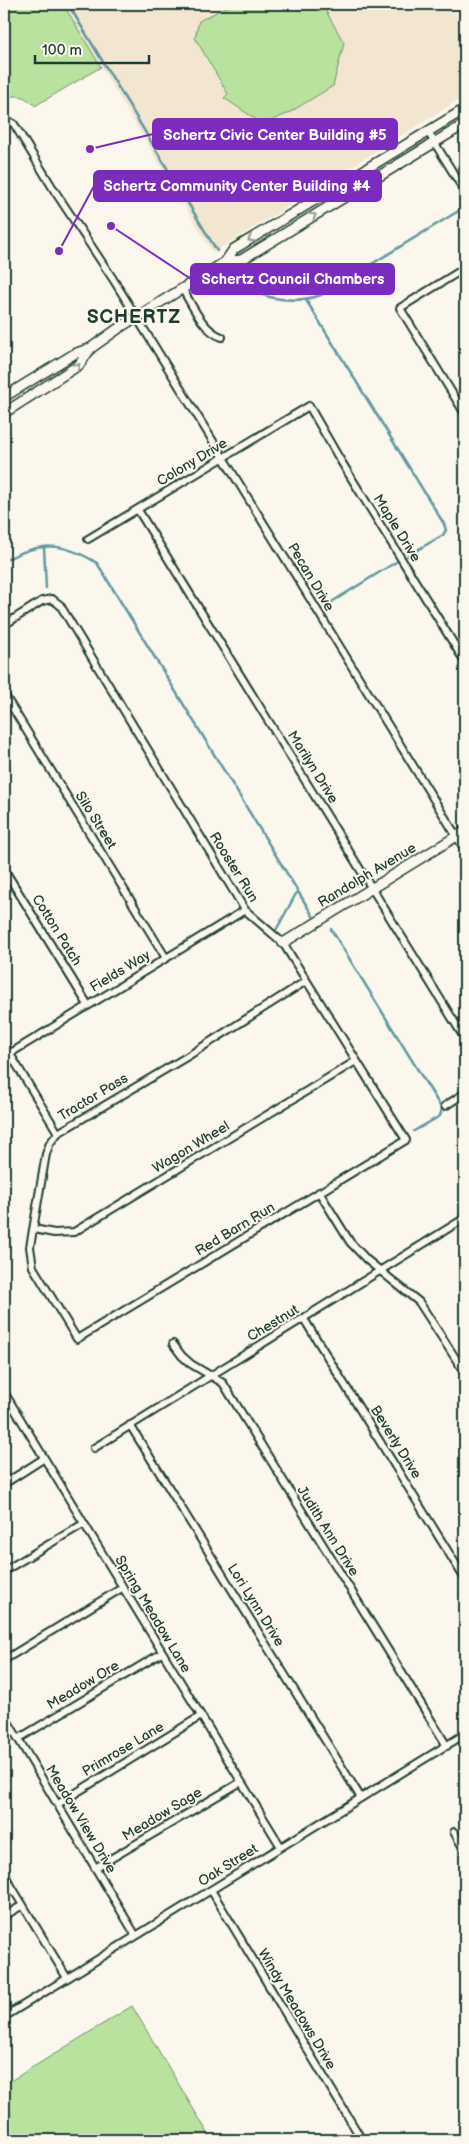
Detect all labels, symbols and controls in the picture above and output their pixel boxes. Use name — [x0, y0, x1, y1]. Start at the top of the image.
scale bar — [35, 32, 149, 64]
text: 100 m — [42, 41, 82, 60]
callout: Schertz Civic Center Building #5 — [153, 119, 397, 149]
text: Schertz Civic Center Building #5 — [163, 126, 387, 145]
callout: Schertz Community Center Building #4 — [94, 171, 381, 201]
text: Schertz Community Center Building #4 — [104, 177, 371, 196]
one-way arrow — [307, 213, 316, 223]
one-way arrow — [248, 232, 257, 242]
callout: Schertz Council Chambers — [191, 264, 394, 294]
text: Schertz Council Chambers — [201, 270, 385, 289]
district label: SCHERTZ — [87, 306, 181, 329]
one-way arrow — [71, 362, 80, 371]
street label: Colony Drive — [154, 434, 230, 490]
street label: Maple Drive — [370, 491, 424, 565]
street label: Pecan Drive — [284, 540, 338, 614]
street label: Marilyn Drive — [284, 728, 342, 806]
street label: Silo Street — [72, 788, 121, 853]
street label: Rooster Run — [206, 829, 262, 905]
street label: Randolph Avenue — [315, 839, 419, 911]
street label: Cotton Patch — [28, 891, 86, 969]
street label: Fields Way — [87, 946, 154, 996]
street label: Tractor Pass — [55, 1069, 131, 1125]
street label: Wagon Wheel — [149, 1117, 233, 1177]
street label: Red Barn Run — [192, 1198, 278, 1259]
street label: Chestnut — [244, 1301, 302, 1345]
street label: Beverly Drive — [367, 1402, 425, 1482]
street label: Judith Ann Drive — [293, 1483, 363, 1579]
street label: Spring Meadow Lane — [111, 1552, 195, 1676]
street label: Lori Lynn Drive — [224, 1561, 288, 1649]
street label: Meadow Ore — [44, 1657, 122, 1713]
street label: Primrose Lane — [79, 1718, 167, 1780]
street label: Meadow View Drive — [42, 1762, 120, 1876]
street label: Meadow Sage — [119, 1784, 205, 1844]
street label: Oak Street — [195, 1840, 262, 1890]
street label: Windy Meadows Drive — [254, 1946, 340, 2072]

